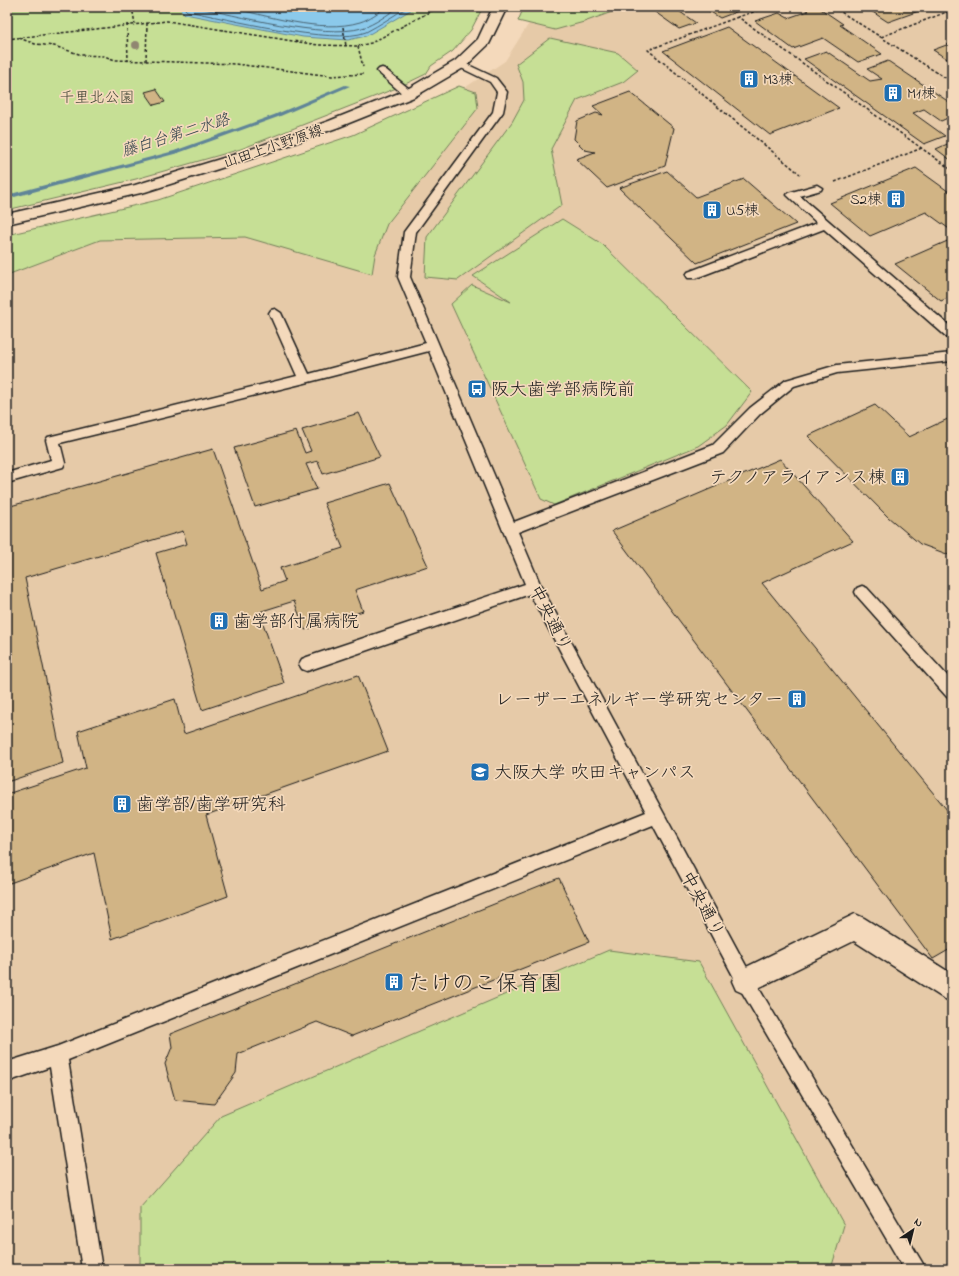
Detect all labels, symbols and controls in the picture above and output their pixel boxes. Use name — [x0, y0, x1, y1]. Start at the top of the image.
building icon: M3棟 — [738, 68, 760, 90]
place label: M3棟 — [763, 69, 793, 91]
building icon: M1棟 — [882, 82, 904, 104]
place label: M1棟 — [907, 83, 936, 105]
park label: 千里北公園 — [59, 87, 135, 109]
water label: 藤白台第二水路 — [119, 108, 234, 164]
street label: 山田上小野原線 — [220, 119, 327, 174]
building icon: S2棟 — [885, 188, 907, 210]
place label: S2棟 — [850, 189, 882, 211]
building icon: U5棟 — [701, 199, 723, 221]
place label: U5棟 — [726, 200, 759, 222]
bus stop icon: 阪大歯学部病院前 — [466, 378, 488, 400]
place label: 阪大歯学部病院前 — [491, 378, 635, 404]
place label: テクノアライアンス棟 — [709, 466, 886, 492]
building icon: テクノアライアンス棟 — [889, 466, 911, 488]
street label: 中央通り — [521, 581, 577, 657]
building icon: 歯学部付属病院 — [208, 610, 230, 632]
place label: 歯学部付属病院 — [233, 610, 359, 636]
place label: レーザーエネルギー学研究センター — [495, 688, 783, 714]
building icon: レーザーエネルギー学研究センター — [786, 688, 808, 710]
school or university icon: 大阪大学 吹田キャンパス — [469, 761, 491, 783]
place label: 大阪大学 吹田キャンパス — [494, 761, 696, 787]
building icon: 歯学部/歯学研究科 — [111, 793, 133, 815]
place label: 歯学部/歯学研究科 — [136, 793, 286, 819]
street label: 中央通り — [673, 867, 730, 943]
place label: たけのこ保育園 — [408, 969, 562, 1001]
building icon: たけのこ保育園 — [383, 971, 405, 993]
north arrow — [893, 1210, 933, 1250]
text: N — [911, 1214, 926, 1231]

